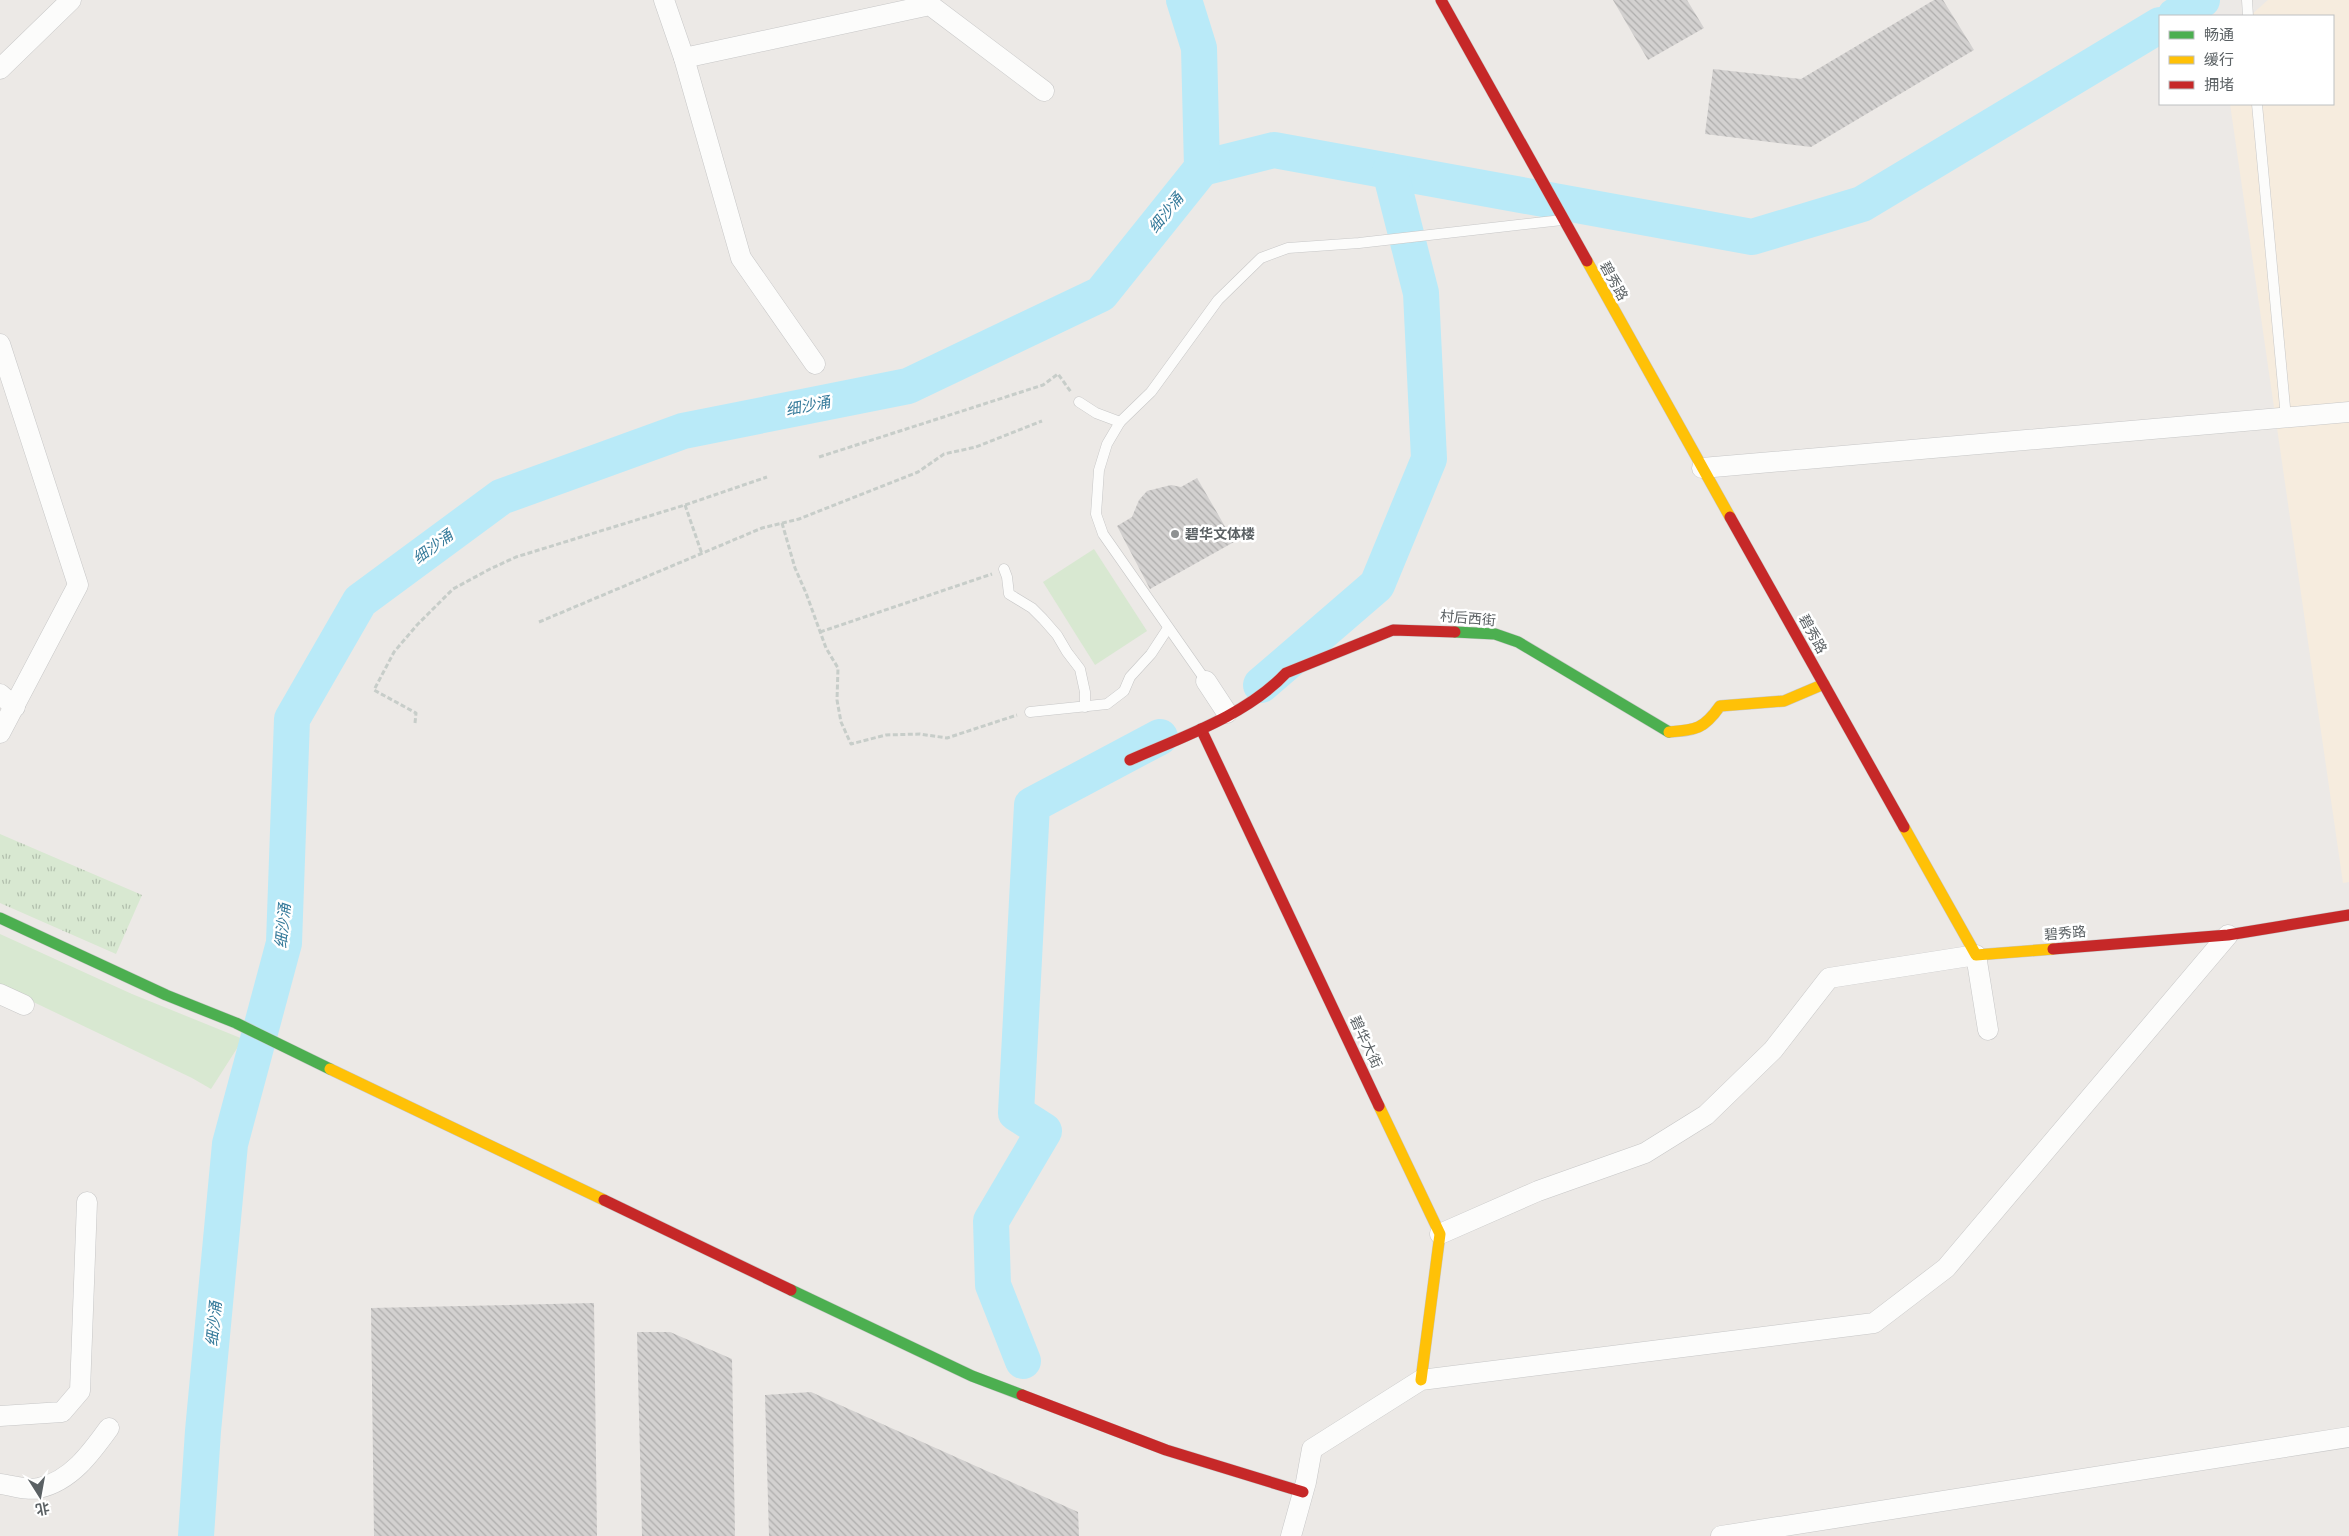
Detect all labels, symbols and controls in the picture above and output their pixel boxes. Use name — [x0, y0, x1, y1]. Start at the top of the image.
legend — [2159, 15, 2334, 105]
text: 畅通 — [2204, 26, 2234, 44]
text: 缓行 — [2204, 51, 2234, 69]
text: 拥堵 — [2204, 76, 2234, 94]
water label: 细沙涌 — [1145, 188, 1188, 236]
street label: 碧秀路 — [1597, 259, 1631, 303]
water label: 细沙涌 — [784, 392, 834, 419]
water label: 细沙涌 — [410, 525, 458, 568]
place label: 碧华文体楼 — [1185, 526, 1255, 542]
marker: 碧华文体楼 — [1169, 528, 1181, 540]
street label: 村后西街 — [1439, 608, 1497, 628]
street label: 碧秀路 — [1796, 612, 1830, 656]
water label: 细沙涌 — [272, 901, 294, 949]
street label: 碧秀路 — [2043, 923, 2087, 943]
street label: 碧华大街 — [1347, 1013, 1385, 1071]
water label: 细沙涌 — [203, 1299, 225, 1347]
north arrow — [15, 1471, 65, 1521]
text: 北 — [34, 1500, 51, 1518]

